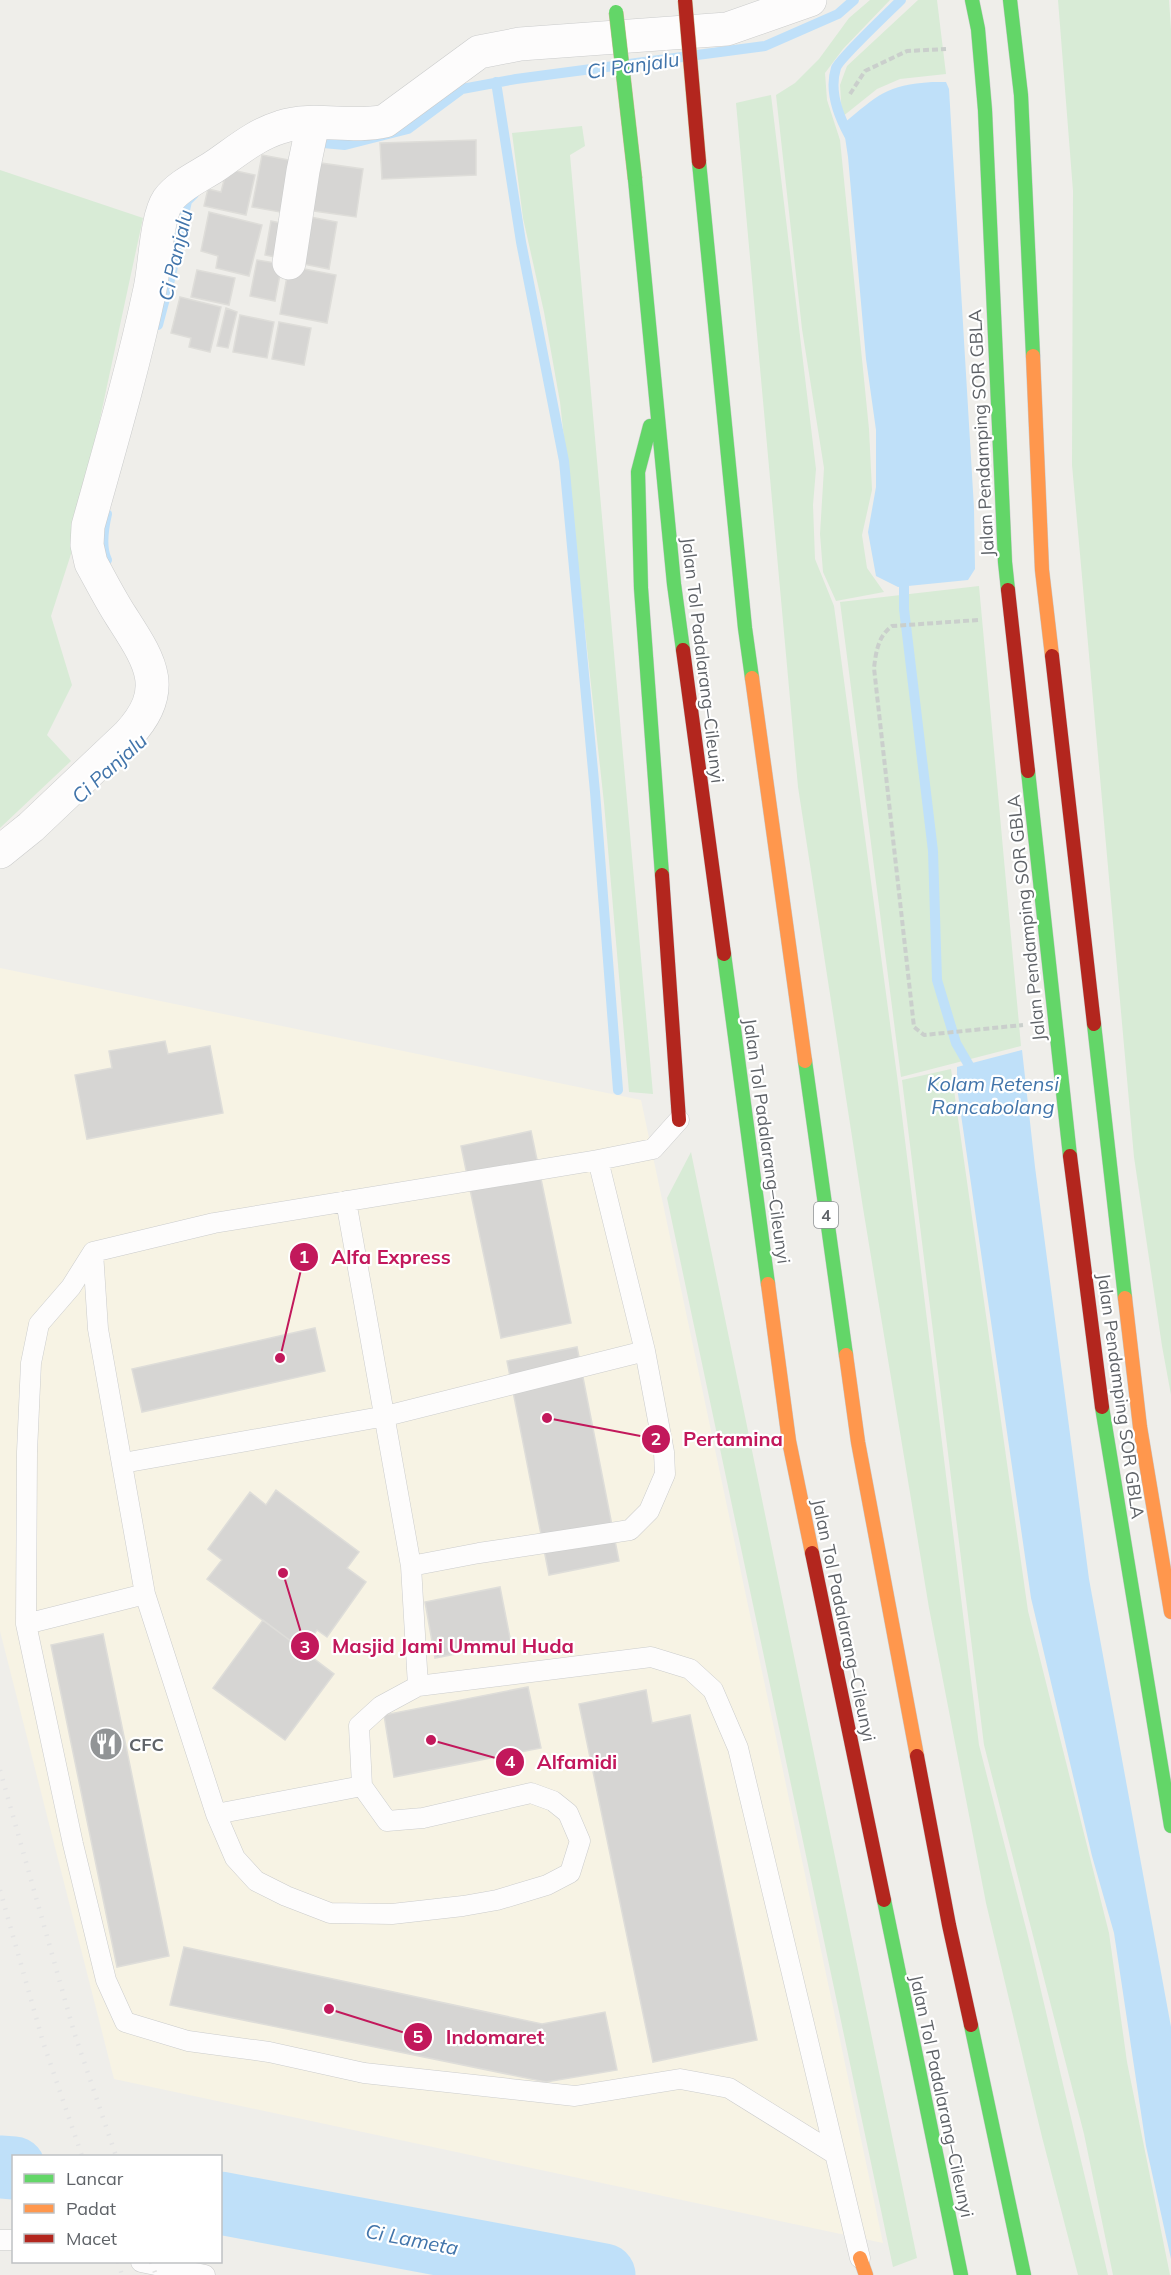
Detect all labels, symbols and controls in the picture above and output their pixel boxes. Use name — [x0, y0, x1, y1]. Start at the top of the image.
water label: Ci Panjalu — [585, 46, 681, 84]
water label: Ci Panjalu — [152, 207, 198, 303]
street label: Jalan Pendamping SOR GBLA — [963, 309, 999, 557]
street label: Jalan Tol Padalarang–Cileunyi — [676, 536, 730, 784]
water label: Ci Panjalu — [66, 728, 152, 808]
street label: Jalan Pendamping SOR GBLA — [1002, 794, 1050, 1042]
street label: Jalan Tol Padalarang–Cileunyi — [738, 1017, 796, 1265]
water label: Kolam Retensi Rancabolang — [927, 1071, 1059, 1119]
road number: 4 — [814, 1202, 838, 1228]
callout: Alfa Express — [289, 1238, 463, 1276]
text: Alfa Express — [331, 1244, 451, 1269]
text: 1 — [299, 1245, 309, 1268]
street label: Jalan Pendamping SOR GBLA — [1092, 1272, 1150, 1520]
callout: Pertamina — [641, 1420, 795, 1458]
text: Pertamina — [683, 1426, 783, 1451]
text: 2 — [651, 1427, 661, 1450]
street label: Jalan Tol Padalarang–Cileunyi — [807, 1496, 881, 1744]
callout: Masjid Jami Ummul Huda — [290, 1627, 586, 1665]
text: Masjid Jami Ummul Huda — [332, 1633, 574, 1658]
text: 3 — [300, 1635, 310, 1658]
restaurant icon: CFC — [88, 1726, 124, 1762]
place label: CFC — [129, 1733, 164, 1756]
callout: Alfamidi — [495, 1743, 630, 1781]
text: Alfamidi — [537, 1749, 617, 1774]
text: 4 — [505, 1750, 516, 1773]
street label: Jalan Tol Padalarang–Cileunyi — [905, 1972, 979, 2220]
callout: Indomaret — [403, 2018, 556, 2056]
text: Indomaret — [446, 2024, 545, 2049]
text: 5 — [413, 2025, 424, 2048]
legend — [12, 2155, 222, 2263]
text: Lancar — [66, 2167, 124, 2190]
text: Padat — [66, 2197, 116, 2220]
water label: Ci Lameta — [363, 2218, 461, 2260]
text: Macet — [66, 2227, 117, 2250]

